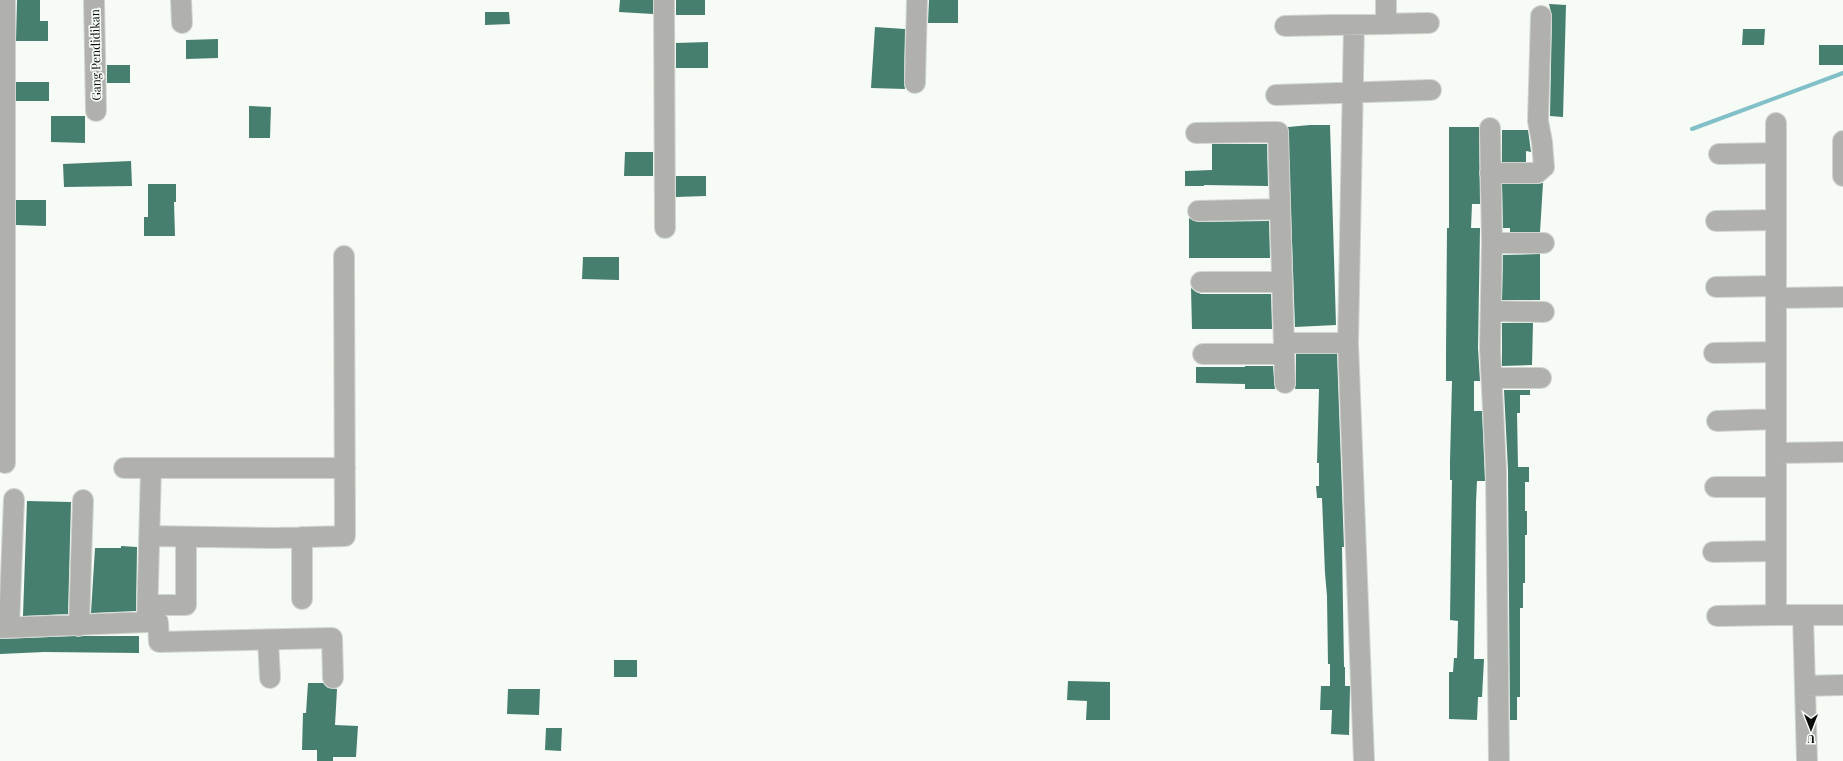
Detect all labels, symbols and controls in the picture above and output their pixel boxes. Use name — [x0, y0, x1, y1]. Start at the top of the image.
street label: Gang Pendidikan — [86, 9, 104, 101]
north arrow — [1791, 709, 1831, 749]
text: U — [1807, 732, 1815, 747]

